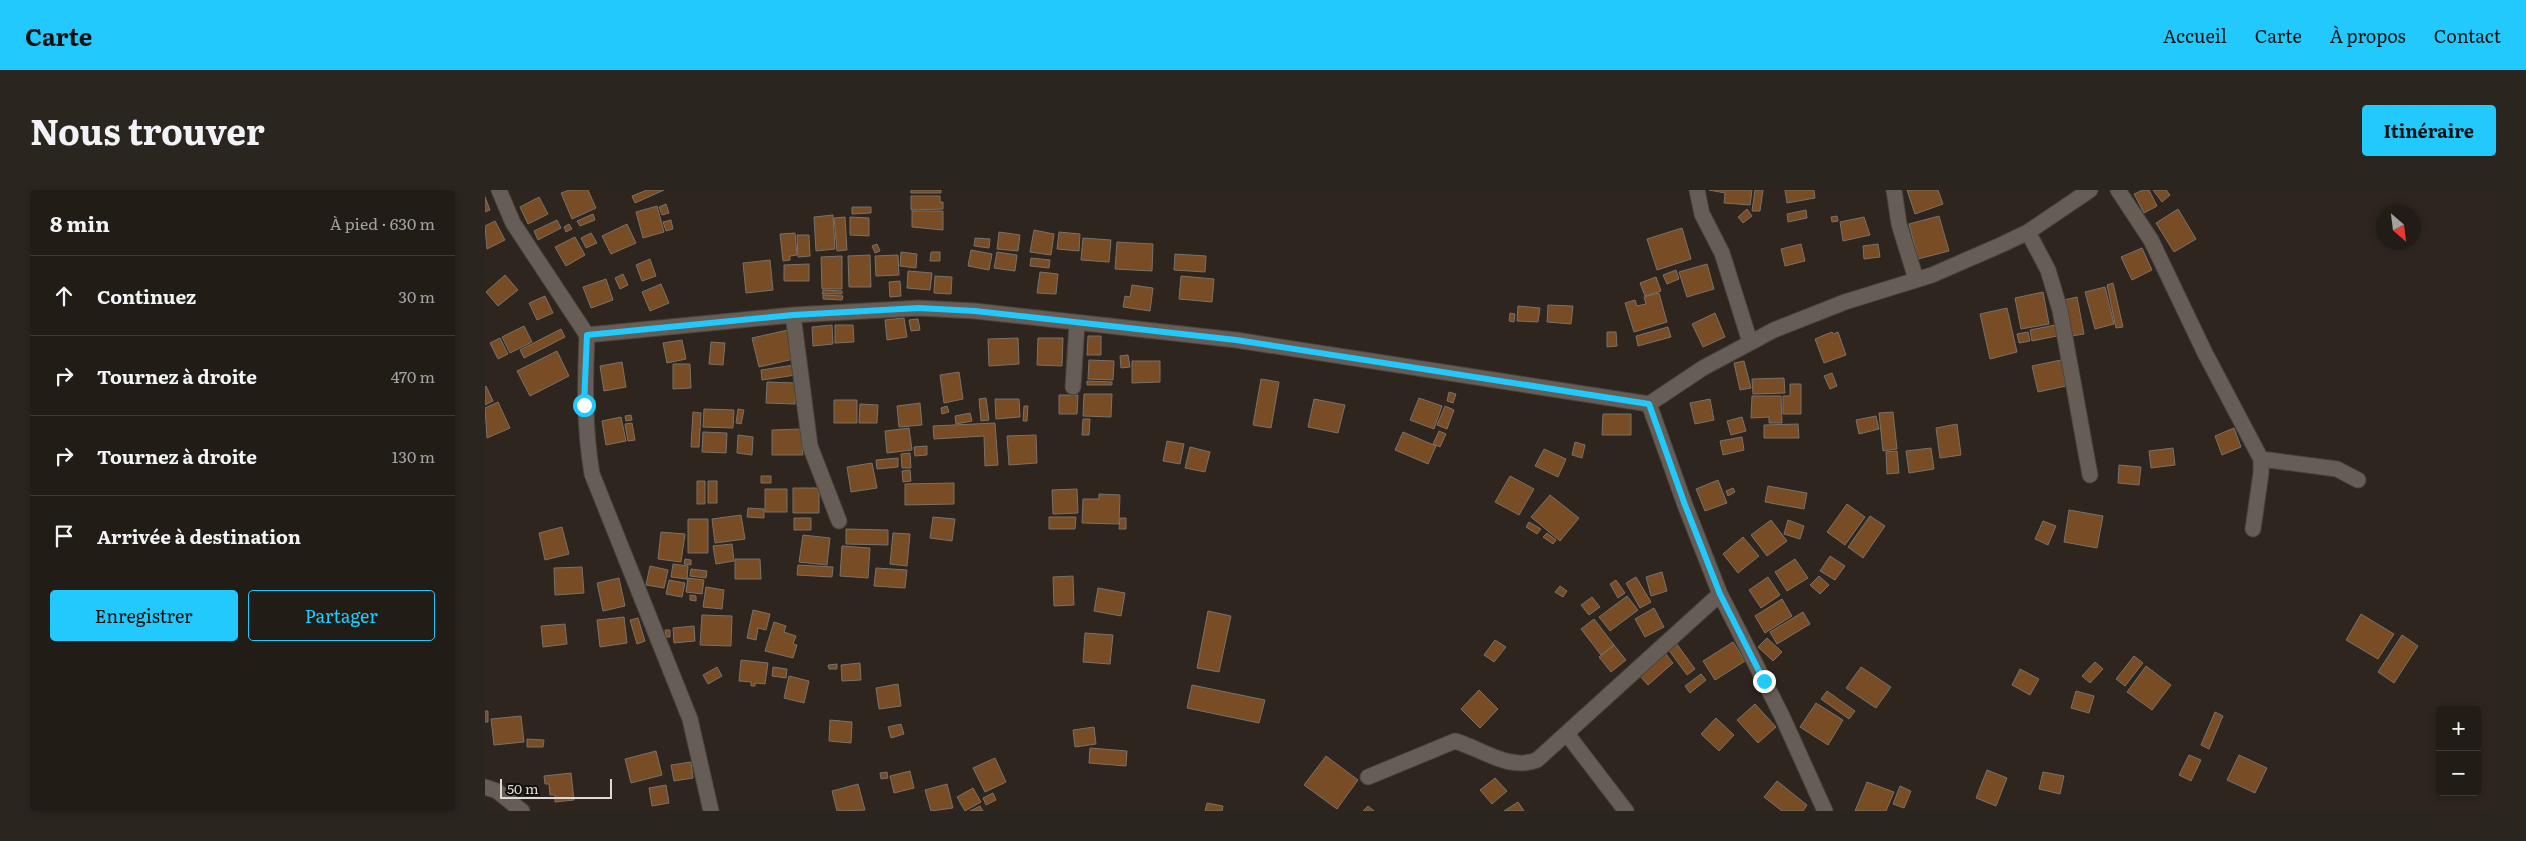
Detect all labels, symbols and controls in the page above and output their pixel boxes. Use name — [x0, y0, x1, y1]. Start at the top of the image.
text: Carte — [25, 18, 92, 53]
text: Accueil — [2163, 22, 2227, 49]
text: Carte — [2255, 22, 2302, 49]
text: À propos — [2330, 22, 2406, 49]
text: Contact — [2434, 22, 2501, 49]
text: Nous trouver — [30, 104, 265, 156]
button: Itinéraire — [2362, 105, 2496, 156]
north arrow — [2376, 205, 2421, 250]
text: 8 min — [50, 207, 110, 238]
text: À pied · 630 m — [330, 211, 435, 235]
icon: ahead — [50, 282, 78, 310]
text: Continuez — [97, 282, 196, 310]
text: 30 m — [398, 284, 435, 308]
icon: right — [50, 362, 78, 390]
text: Tournez à droite — [97, 362, 257, 390]
text: 470 m — [391, 364, 435, 388]
route start — [573, 394, 596, 417]
icon: right — [50, 442, 78, 470]
text: Tournez à droite — [97, 442, 257, 470]
text: 130 m — [392, 444, 435, 468]
icon: arrive — [50, 522, 78, 550]
text: Arrivée à destination — [97, 522, 301, 550]
button: Enregistrer — [50, 590, 238, 641]
button: Partager — [248, 590, 435, 641]
route end — [1753, 670, 1776, 693]
map controls — [2436, 706, 2481, 796]
button: + — [2436, 706, 2481, 751]
button: − — [2436, 751, 2481, 796]
scale bar — [500, 776, 613, 799]
text: 50 m — [507, 778, 539, 798]

